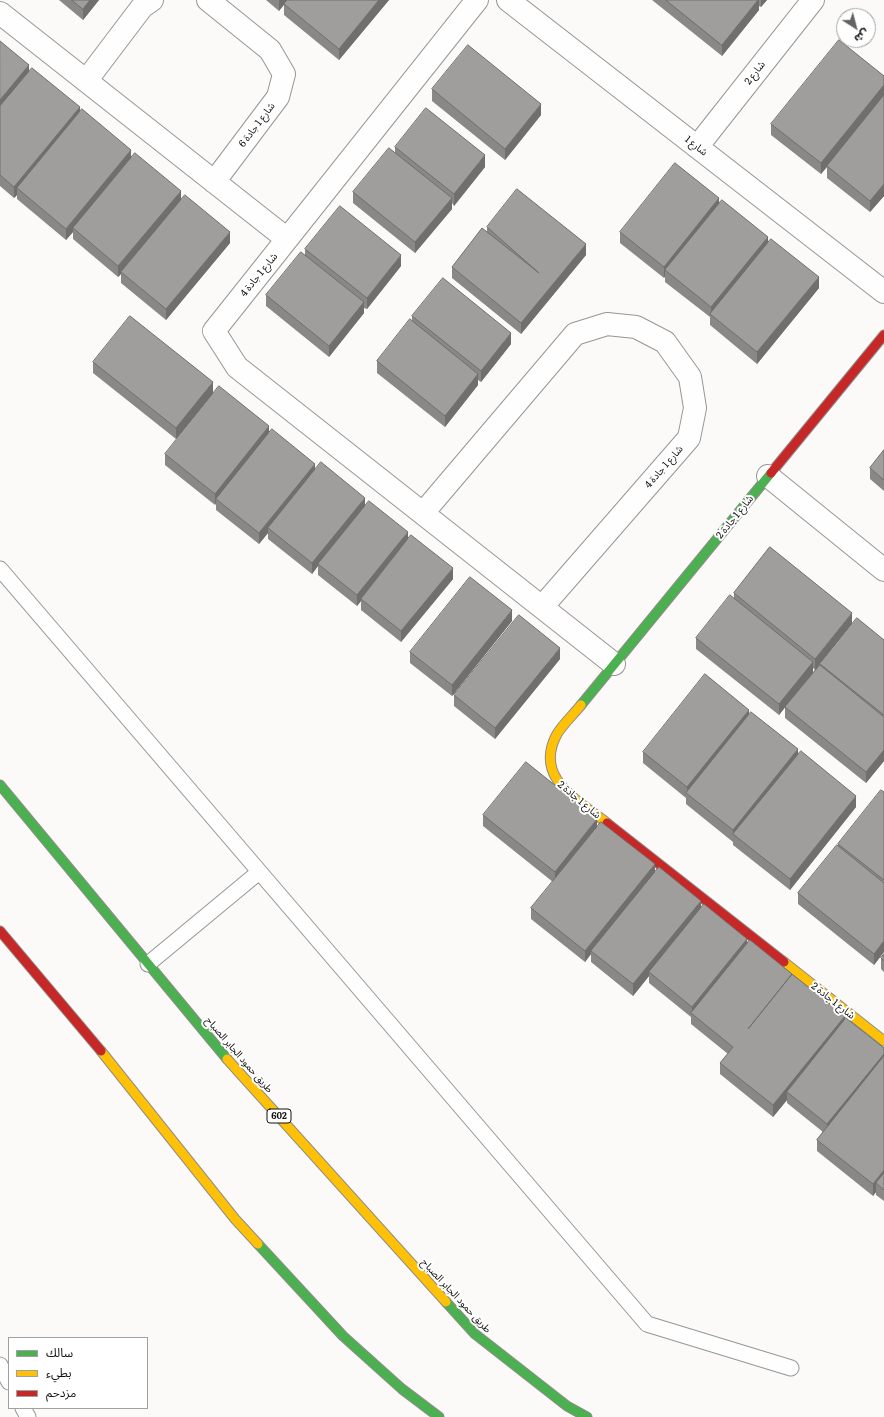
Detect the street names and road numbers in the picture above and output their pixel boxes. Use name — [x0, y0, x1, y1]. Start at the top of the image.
street label: شارع 2 — [742, 59, 768, 87]
street label: شارع 1 جادة 6 — [236, 100, 278, 150]
street label: شارع 1 — [682, 133, 710, 159]
street label: شارع 1 جادة 4 — [238, 251, 280, 299]
street label: شارع 1 جادة 4 — [642, 443, 686, 491]
street label: شارع 1 جادة 2 — [714, 493, 756, 541]
street label: شارع 1 جادة 2 — [555, 779, 603, 821]
street label: شارع 1 جادة 2 — [809, 980, 857, 1022]
street label: طريق حمود الجابر الصباح — [203, 1015, 275, 1095]
road number: 602 — [267, 1109, 291, 1123]
street label: طريق حمود الجابر الصباح — [419, 1257, 493, 1335]

